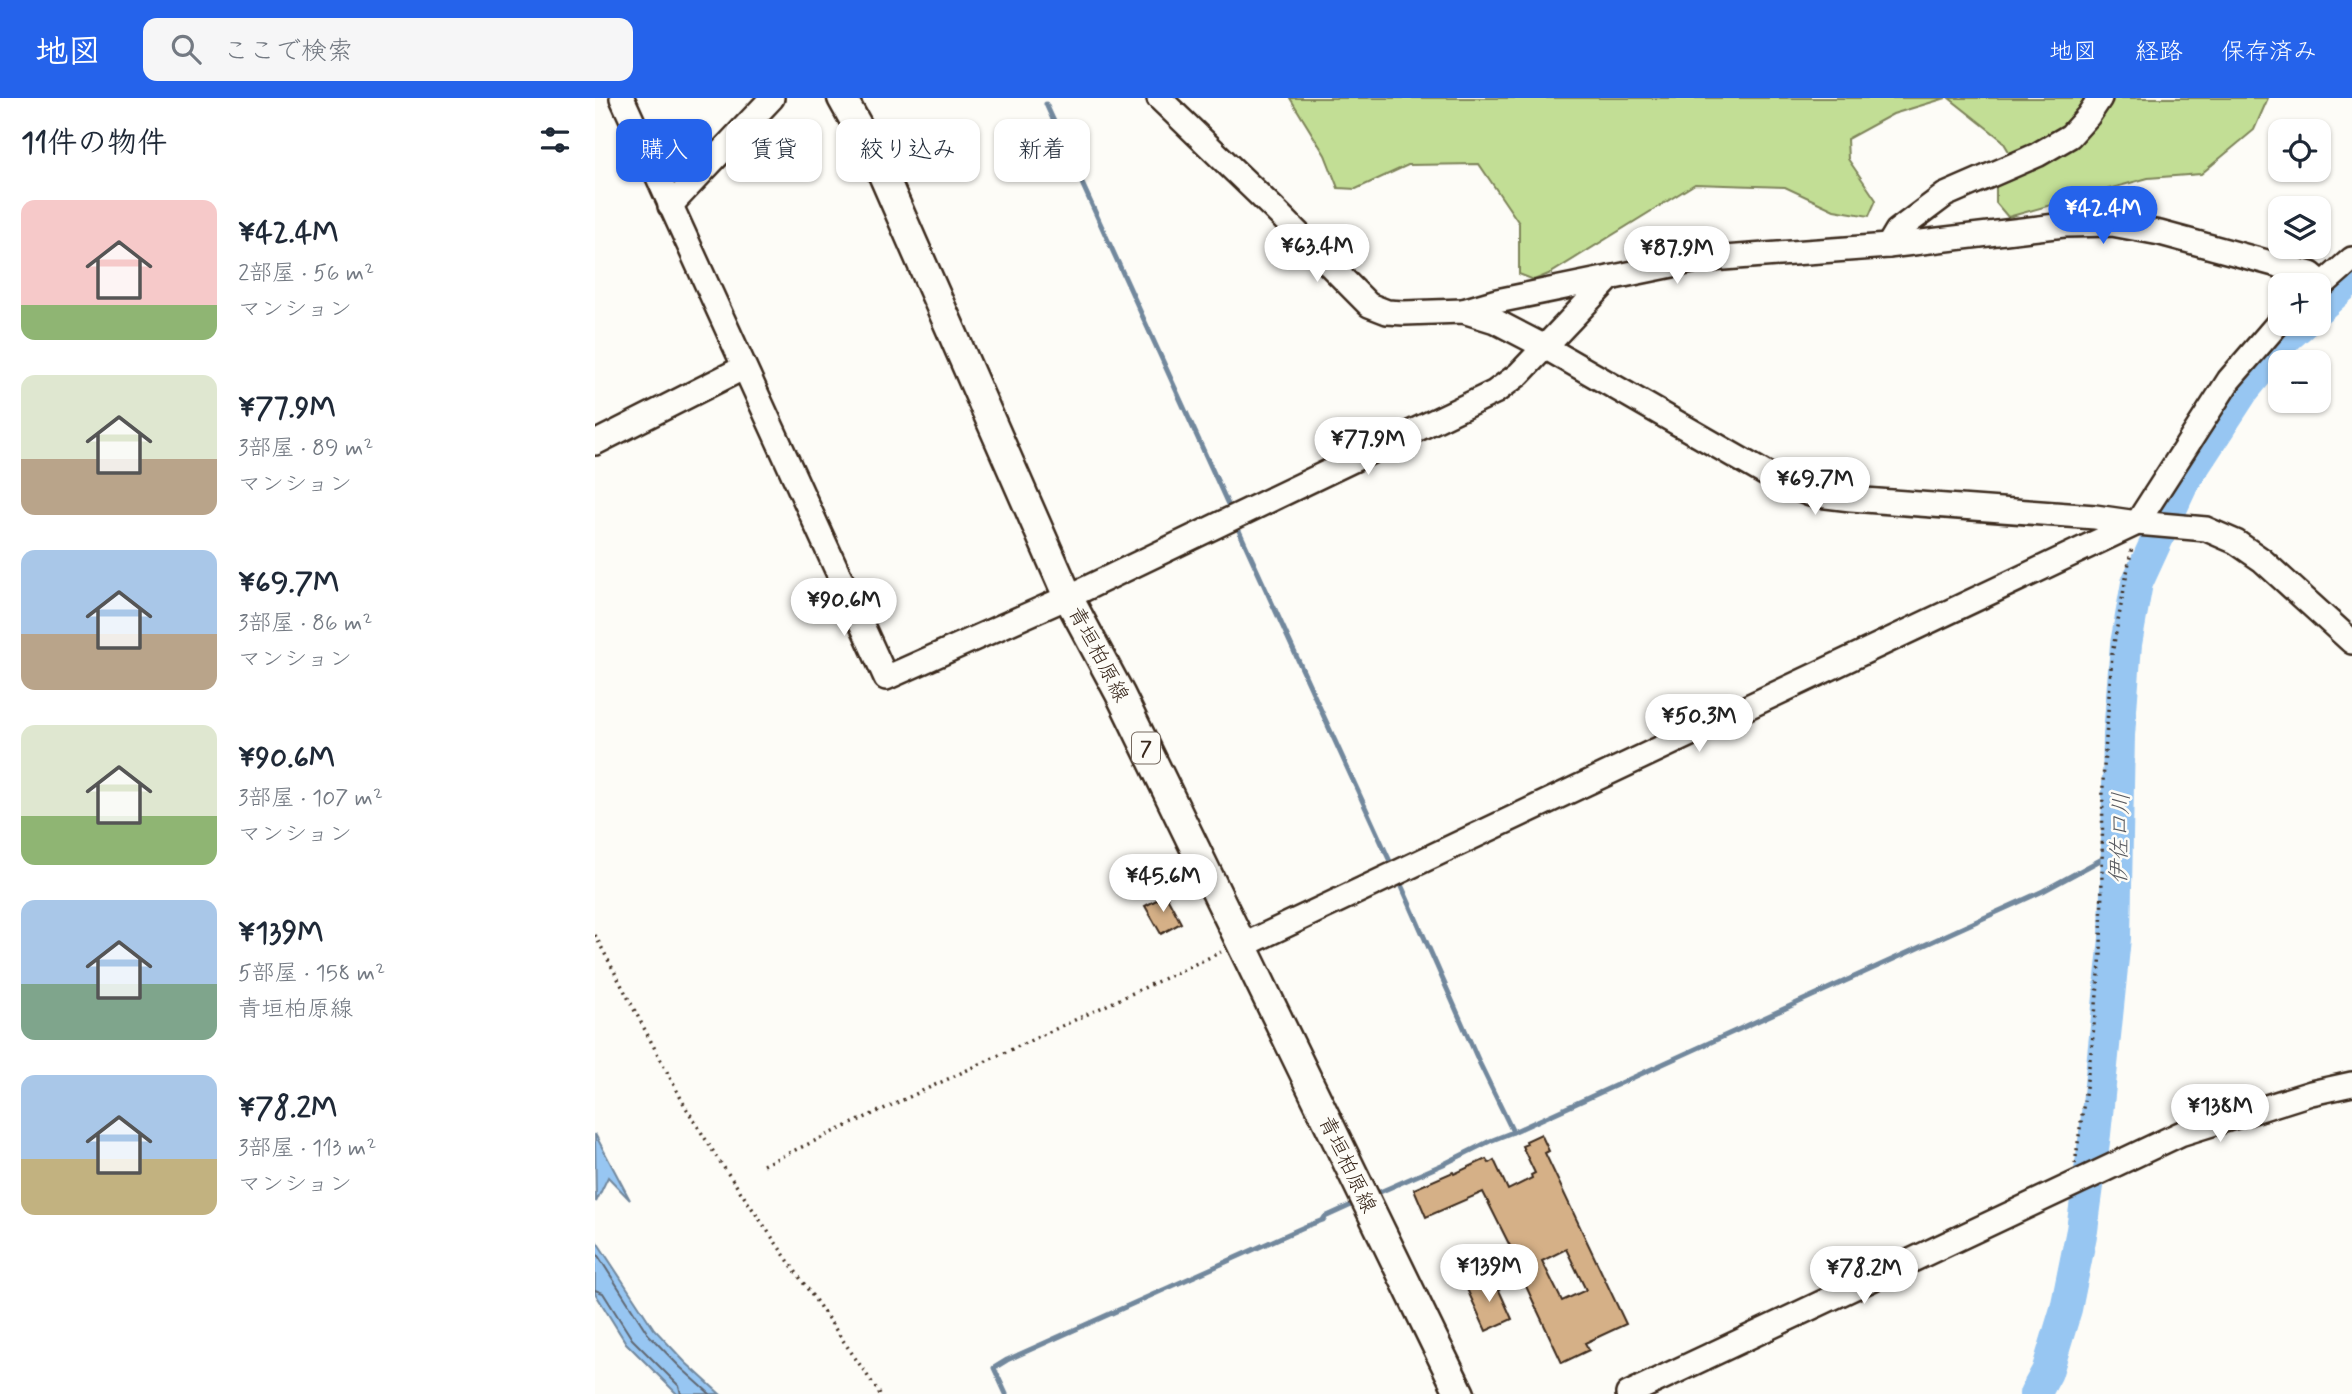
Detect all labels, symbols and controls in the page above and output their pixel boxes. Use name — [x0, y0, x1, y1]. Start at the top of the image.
search box — [143, 18, 633, 81]
icon: search — [167, 30, 205, 68]
text: 地図 — [35, 31, 101, 75]
text: ここで検索 — [223, 35, 353, 69]
text: 地図 — [2049, 37, 2097, 68]
text: 経路 — [2135, 37, 2183, 68]
text: 保存済み — [2221, 37, 2317, 68]
chip: 購入 — [616, 119, 712, 182]
chip: 賃貸 — [726, 119, 822, 182]
chip: 絞り込み — [836, 119, 980, 182]
chip: 新着 — [994, 119, 1090, 182]
map controls — [2268, 119, 2331, 413]
button: locate — [2268, 119, 2331, 182]
icon: filters — [536, 121, 574, 159]
text: 11件の物件 — [21, 124, 167, 163]
pin: ¥42.4M — [2046, 186, 2160, 246]
text: ¥42.4M — [2064, 194, 2142, 224]
button: layers — [2268, 196, 2331, 259]
text: ¥42.4M — [238, 214, 339, 253]
pin: ¥63.4M — [1260, 225, 1374, 284]
pin: ¥87.9M — [1620, 226, 1734, 286]
icon: home — [77, 228, 161, 312]
text: ¥63.4M — [1280, 232, 1354, 262]
text: ¥87.9M — [1640, 234, 1714, 264]
text: 2部屋 · 56 m² — [238, 259, 374, 289]
button: + — [2268, 273, 2331, 336]
text: マンション — [238, 295, 352, 325]
button: − — [2268, 350, 2331, 413]
text: ¥77.9M — [238, 389, 336, 428]
icon: home — [77, 403, 161, 487]
pin: ¥77.9M — [1311, 418, 1425, 477]
text: ¥77.9M — [1330, 425, 1406, 455]
text: 3部屋 · 89 m² — [238, 434, 373, 464]
pin: ¥69.7M — [1758, 458, 1872, 517]
text: ¥69.7M — [1776, 465, 1854, 495]
text: マンション — [238, 470, 352, 500]
text: ¥69.7M — [238, 564, 339, 603]
icon: home — [77, 578, 161, 662]
pin: ¥90.6M — [787, 578, 901, 638]
text: ¥90.6M — [807, 586, 881, 616]
street label: 青垣柏原線 — [1061, 602, 1135, 707]
text: 3部屋 · 86 m² — [238, 609, 372, 639]
text: マンション — [238, 645, 352, 675]
pin: ¥50.3M — [1642, 694, 1756, 754]
text: ¥50.3M — [1661, 702, 1737, 732]
road number: 7 — [1132, 733, 1160, 764]
text: ¥90.6M — [238, 739, 335, 778]
icon: home — [77, 753, 161, 837]
text: 3部屋 · 107 m² — [238, 784, 383, 814]
water label: 伊佐口川 — [2104, 792, 2138, 885]
text: マンション — [238, 820, 352, 850]
pin: ¥45.6M — [1106, 854, 1220, 914]
text: ¥45.6M — [1125, 862, 1201, 892]
text: ¥139M — [238, 914, 324, 953]
icon: home — [77, 928, 161, 1012]
text: 5部屋 · 158 m² — [238, 959, 385, 989]
text: 青垣柏原線 — [238, 995, 353, 1025]
pin: ¥138M — [2171, 1084, 2269, 1144]
text: ¥78.2M — [238, 1089, 337, 1128]
text: ¥138M — [2187, 1092, 2253, 1122]
icon: home — [77, 1103, 161, 1187]
street label: 青垣柏原線 — [1312, 1111, 1383, 1218]
text: 3部屋 · 113 m² — [238, 1134, 376, 1164]
text: マンション — [238, 1170, 352, 1200]
pin: ¥139M — [1440, 1244, 1538, 1304]
pin: ¥78.2M — [1807, 1246, 1921, 1306]
text: ¥139M — [1456, 1252, 1522, 1282]
text: ¥78.2M — [1826, 1254, 1902, 1284]

